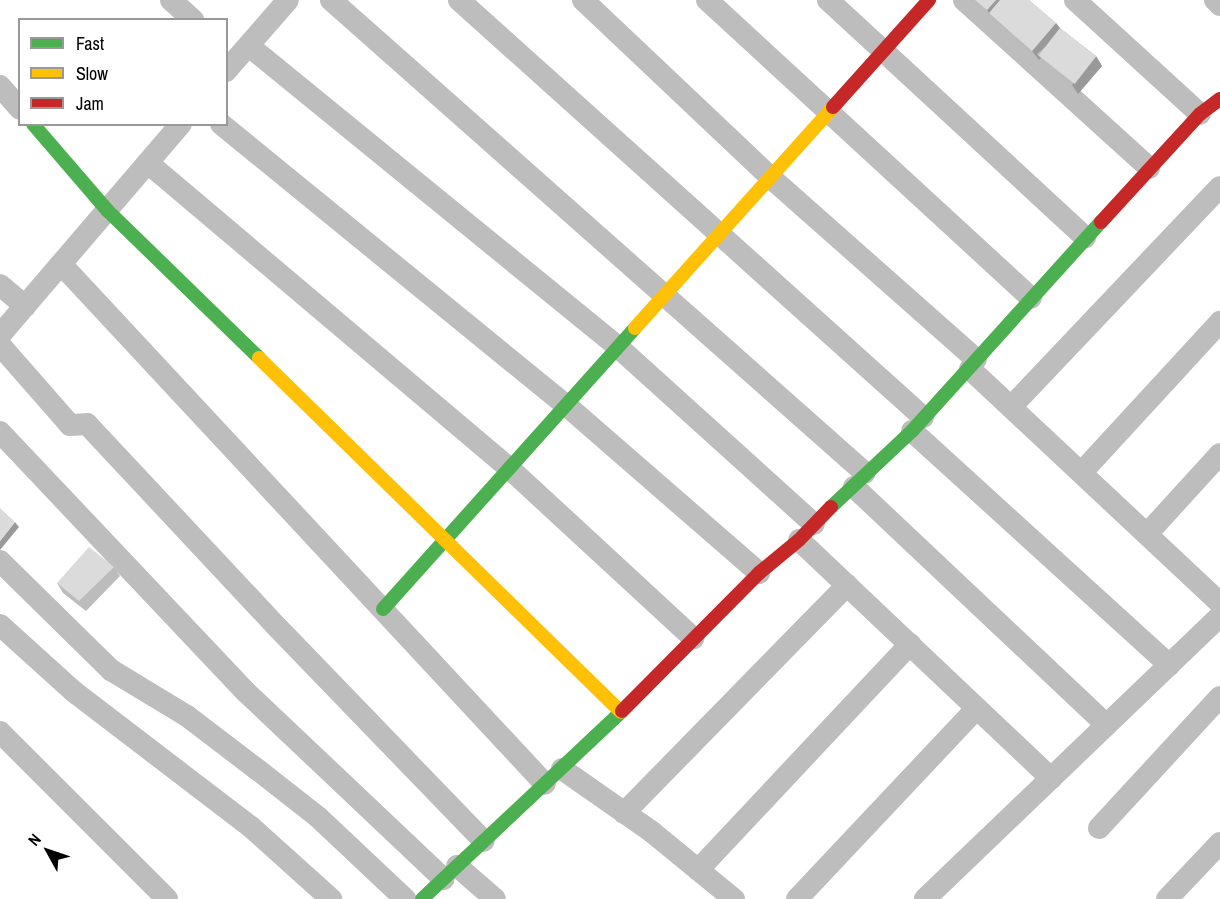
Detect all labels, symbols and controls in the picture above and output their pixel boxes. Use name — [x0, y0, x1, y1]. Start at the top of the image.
legend — [18, 18, 228, 126]
text: Fast — [76, 31, 104, 56]
text: Slow — [76, 61, 108, 86]
text: Jam — [76, 91, 104, 116]
north arrow — [18, 821, 78, 881]
text: N — [23, 829, 46, 850]

